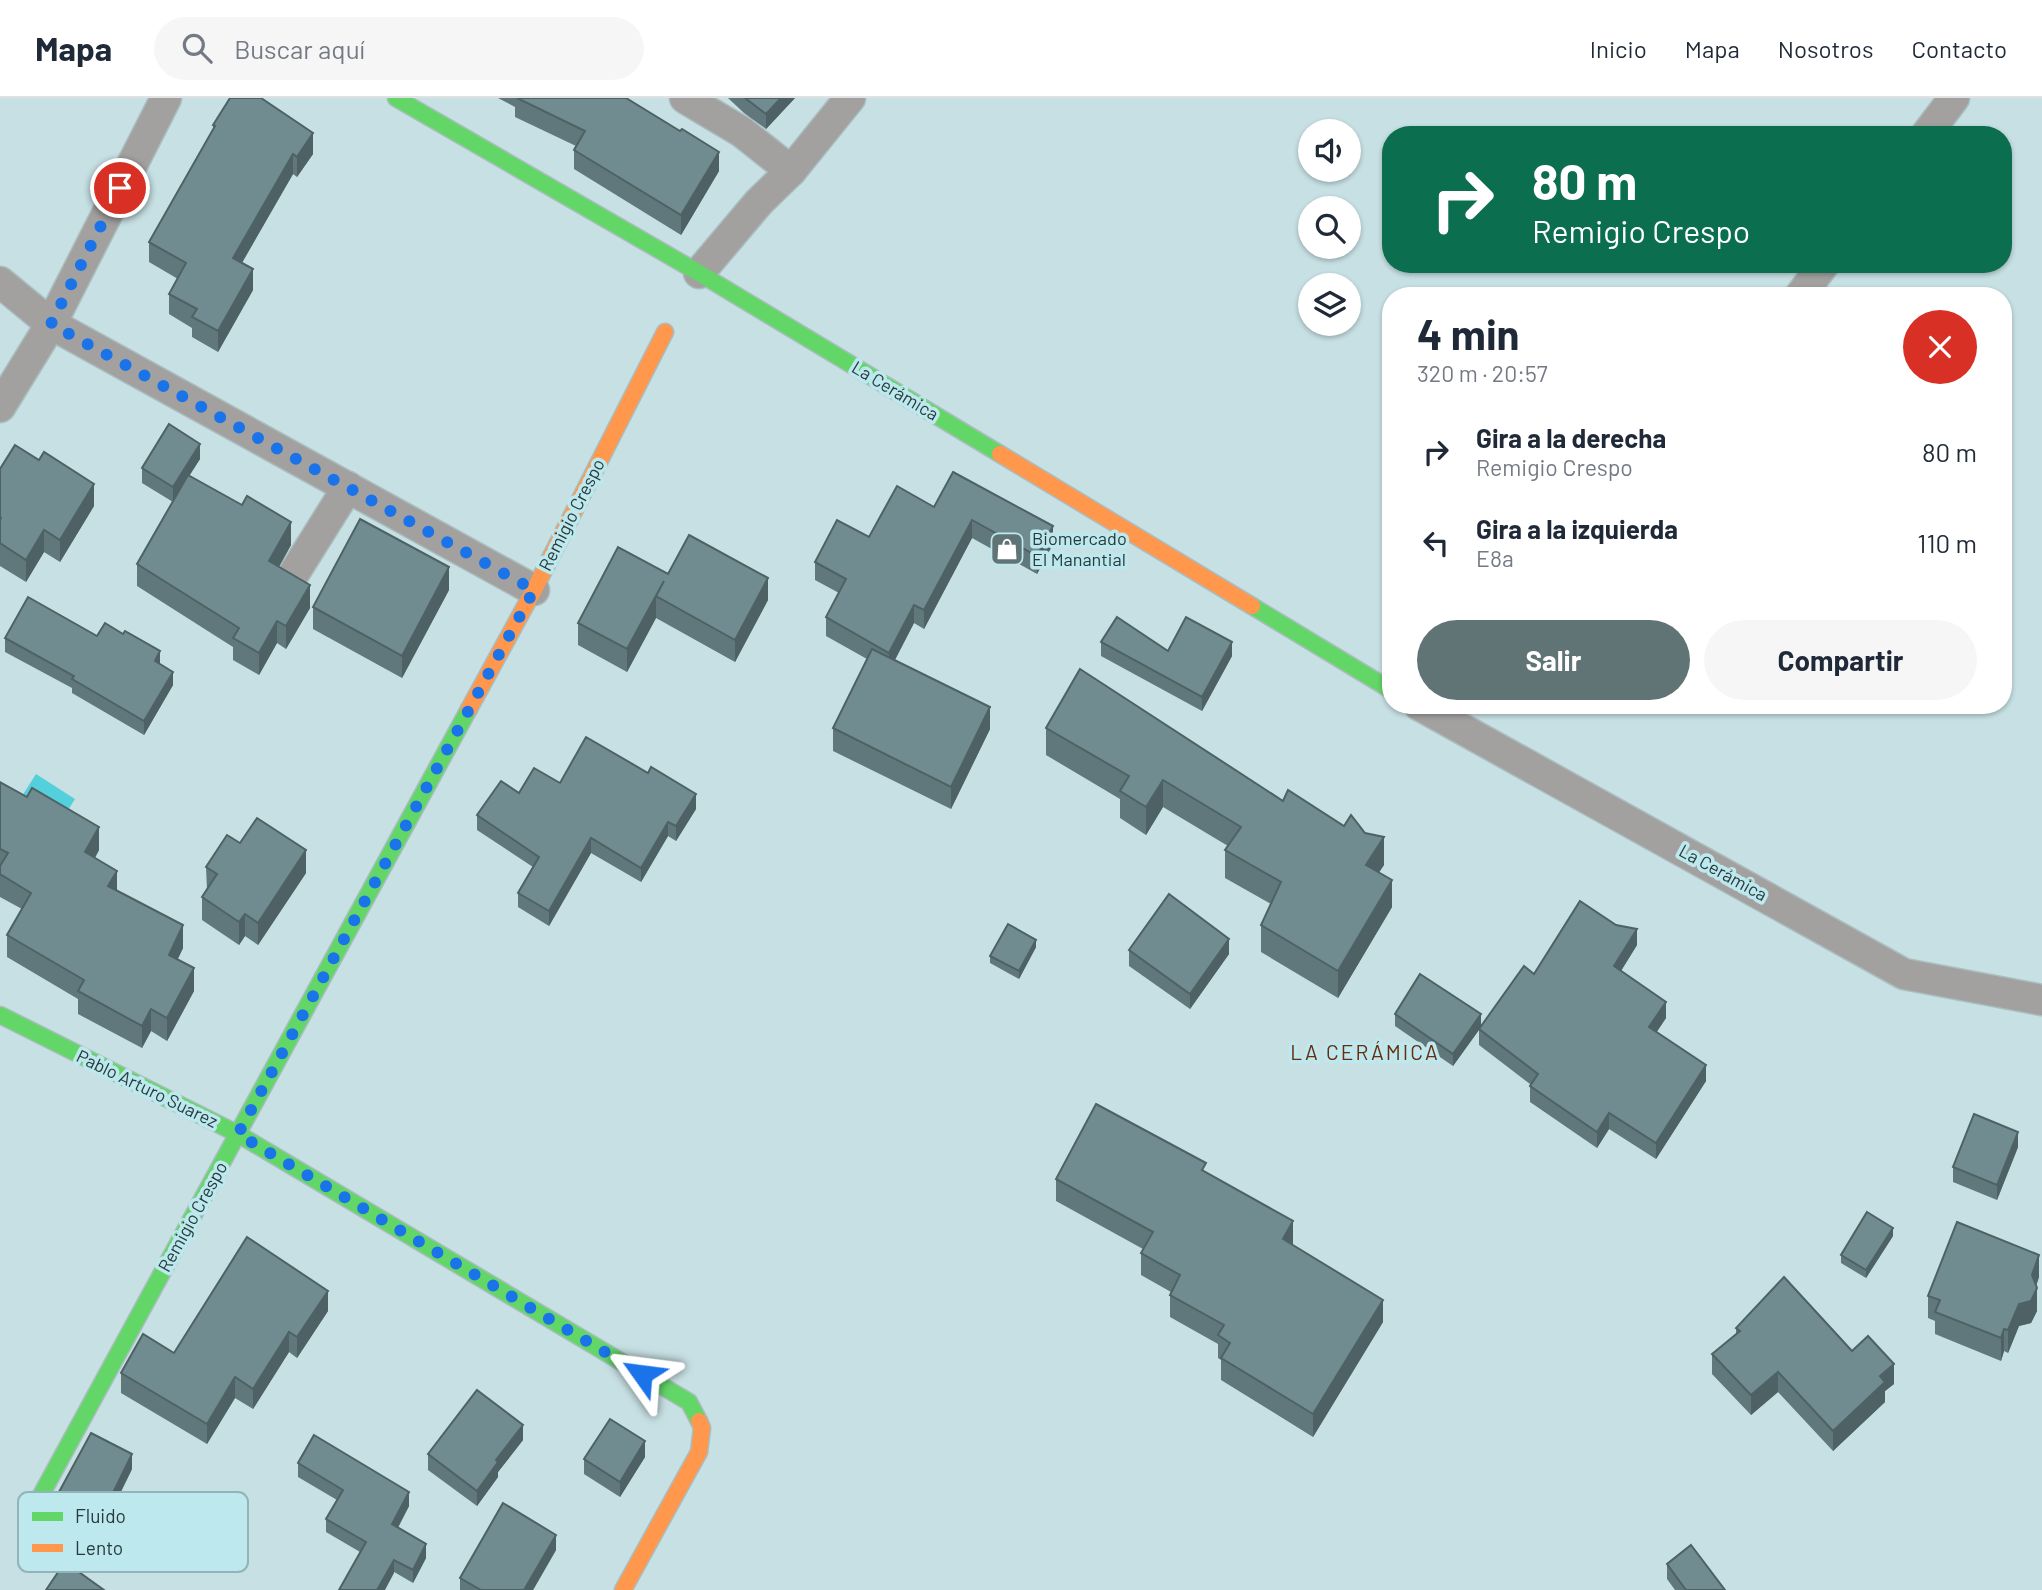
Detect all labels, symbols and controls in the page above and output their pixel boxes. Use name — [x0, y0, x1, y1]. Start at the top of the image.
search box — [154, 17, 644, 80]
text: Mapa — [35, 28, 112, 68]
icon: search — [178, 29, 216, 67]
text: Buscar aquí — [234, 33, 365, 64]
text: Inicio — [1590, 34, 1647, 63]
text: Mapa — [1685, 34, 1740, 63]
text: Nosotros — [1778, 34, 1874, 63]
text: Contacto — [1912, 34, 2007, 63]
map controls — [1298, 119, 1361, 336]
button: sound — [1298, 119, 1361, 182]
text: 80 m — [1532, 151, 1637, 210]
icon: right — [1417, 154, 1508, 245]
pin — [90, 158, 150, 218]
icon: arrive — [101, 169, 139, 207]
button: search — [1298, 196, 1361, 259]
text: Remigio Crespo — [1532, 211, 1750, 249]
button: layers — [1298, 273, 1361, 336]
text: 4 min — [1417, 308, 1520, 358]
button: close — [1903, 310, 1977, 384]
street label: La Cerámica — [848, 356, 943, 425]
text: 320 m · 20:57 — [1417, 359, 1548, 387]
text: Gira a la derecha — [1476, 422, 1666, 453]
icon: right — [1417, 433, 1455, 471]
text: 80 m — [1922, 436, 1977, 467]
text: Remigio Crespo — [1476, 453, 1633, 481]
street label: Remigio Crespo — [533, 455, 609, 574]
text: Gira a la izquierda — [1476, 513, 1678, 544]
icon: left — [1417, 524, 1455, 562]
place label: Biomercado El Manantial — [1032, 527, 1127, 570]
text: 110 m — [1917, 527, 1977, 558]
shop icon: Biomercado El Manantial — [988, 530, 1026, 568]
text: E8a — [1476, 544, 1514, 572]
button: Salir — [1417, 620, 1690, 700]
button: Compartir — [1704, 620, 1977, 700]
street label: La Cerámica — [1676, 839, 1771, 905]
district label: LA CERÁMICA — [1290, 1039, 1440, 1064]
street label: Pablo Arturo Suarez — [73, 1044, 222, 1132]
street label: Remigio Crespo — [153, 1157, 232, 1276]
position arrow — [605, 1337, 679, 1411]
legend — [18, 1492, 248, 1572]
text: Fluido — [75, 1504, 126, 1527]
text: Lento — [75, 1536, 123, 1559]

